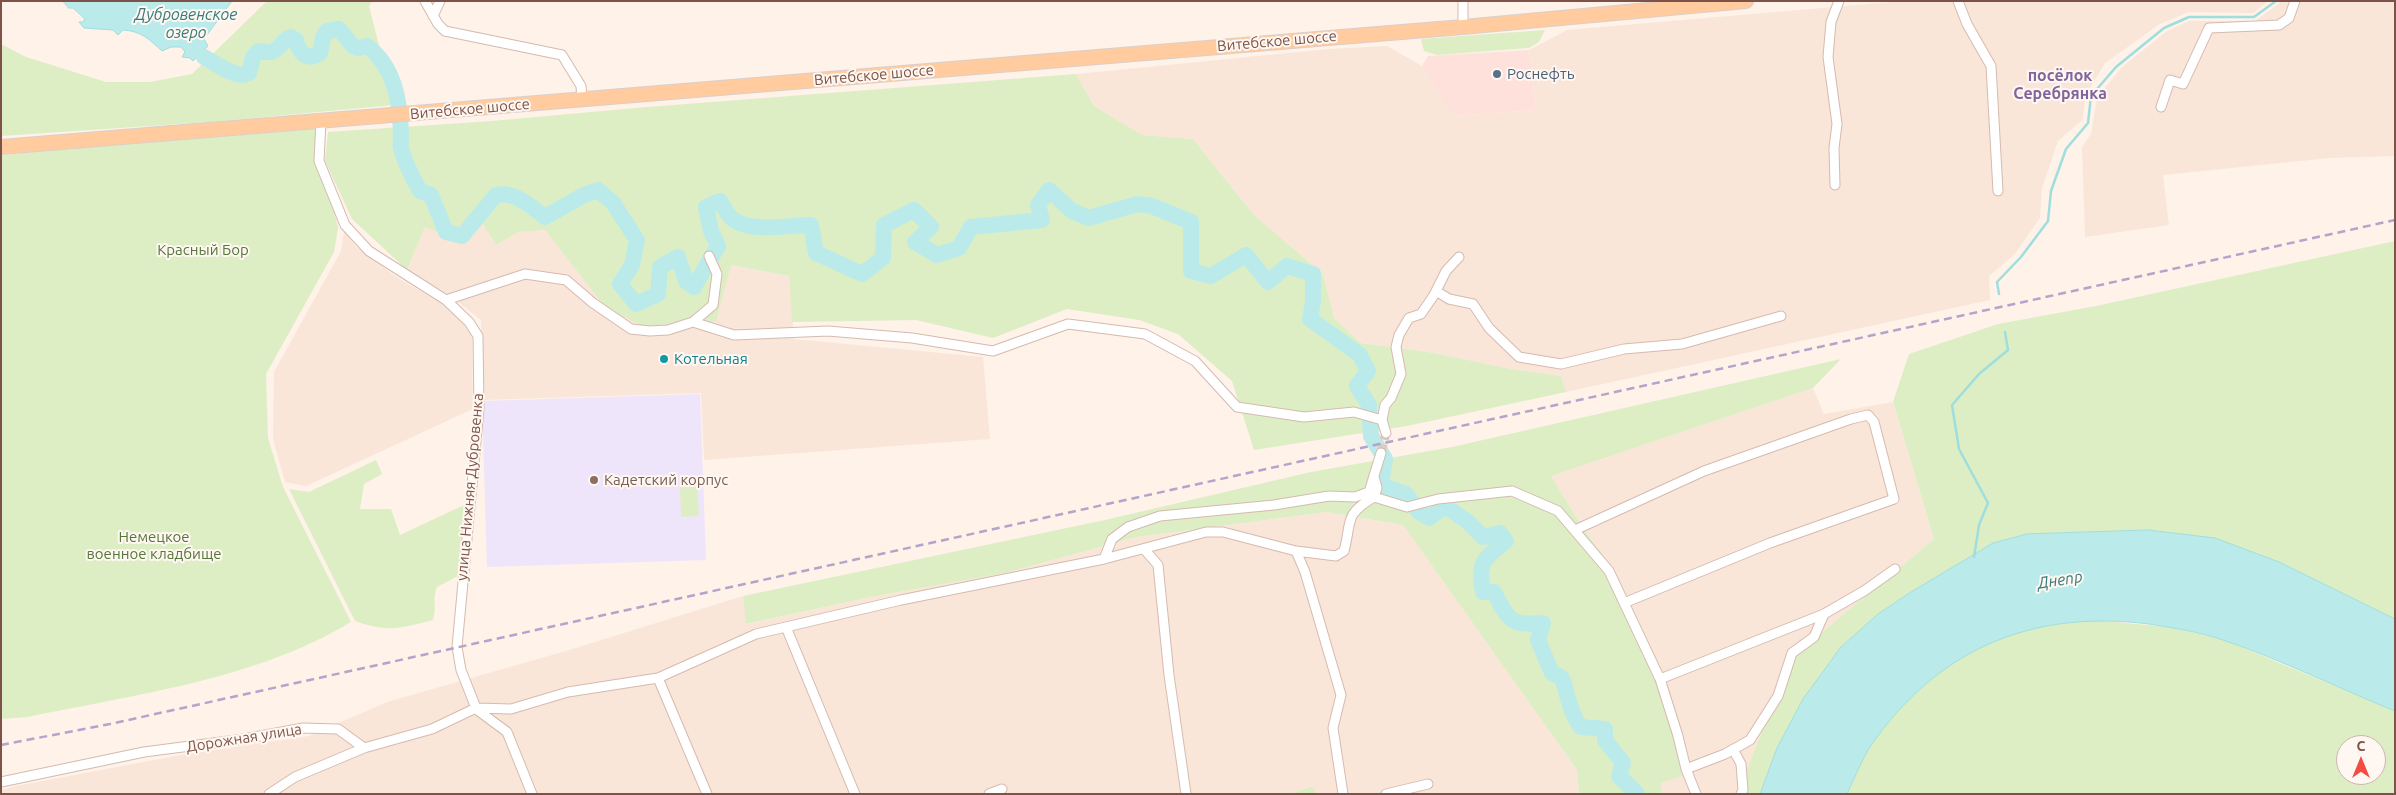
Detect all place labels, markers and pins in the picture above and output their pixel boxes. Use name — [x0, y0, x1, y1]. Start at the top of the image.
place label: Роснефть — [1507, 65, 1574, 83]
marker: Роснефть — [1491, 68, 1503, 80]
place label: Котельная — [674, 350, 748, 368]
marker: Котельная — [658, 353, 670, 365]
place label: Кадетский корпус — [604, 471, 728, 489]
marker: Кадетский корпус — [588, 474, 600, 486]

